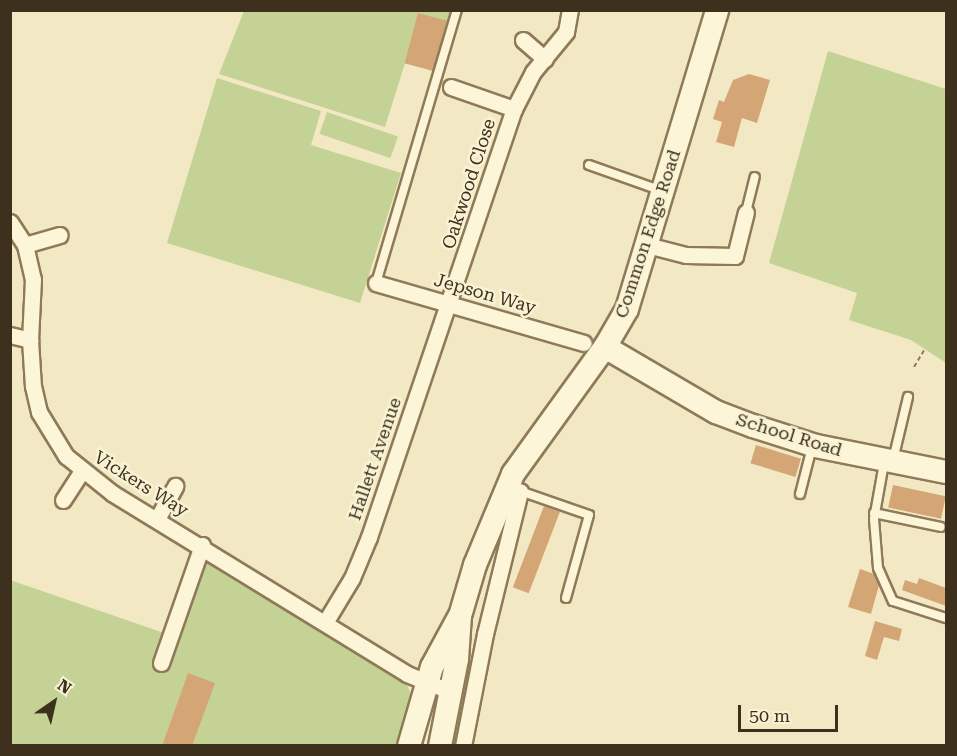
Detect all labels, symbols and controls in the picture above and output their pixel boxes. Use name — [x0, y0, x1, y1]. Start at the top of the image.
street label: Oakwood Close — [438, 116, 500, 252]
street label: Common Edge Road — [611, 147, 685, 321]
street label: Jepson Way — [432, 269, 538, 319]
street label: Hallett Avenue — [344, 395, 406, 523]
street label: School Road — [733, 409, 845, 461]
street label: Vickers Way — [90, 446, 192, 522]
north arrow — [24, 672, 84, 732]
text: N — [54, 675, 75, 698]
scale bar — [741, 693, 842, 731]
text: 50 m — [749, 705, 790, 726]

